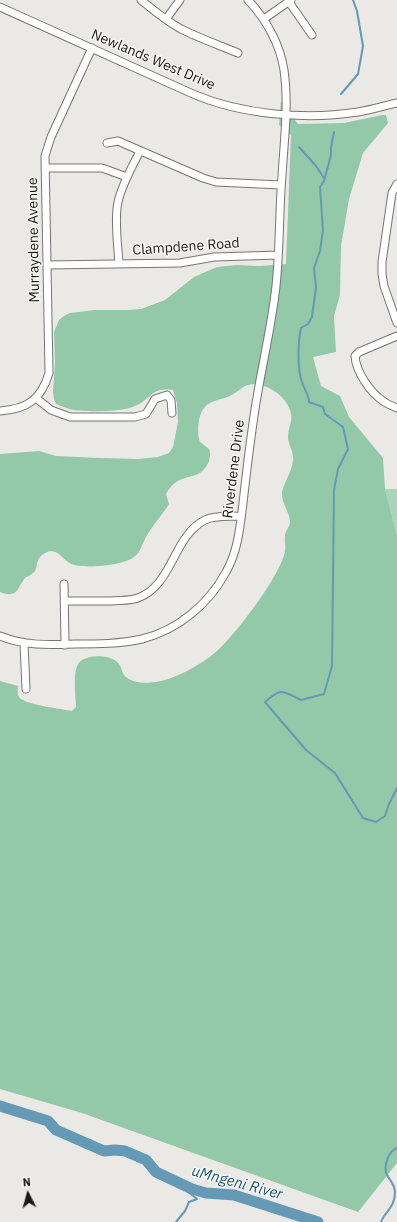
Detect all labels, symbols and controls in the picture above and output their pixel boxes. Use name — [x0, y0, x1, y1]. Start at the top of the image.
street label: Newlands West Drive — [88, 26, 218, 94]
street label: Murraydene Avenue — [25, 177, 43, 303]
street label: Clampdene Road — [132, 235, 240, 259]
street label: Riverdene Drive — [220, 419, 248, 519]
water label: uMngeni River — [189, 1162, 285, 1204]
north arrow — [8, 1174, 48, 1214]
text: N — [22, 1175, 31, 1189]

